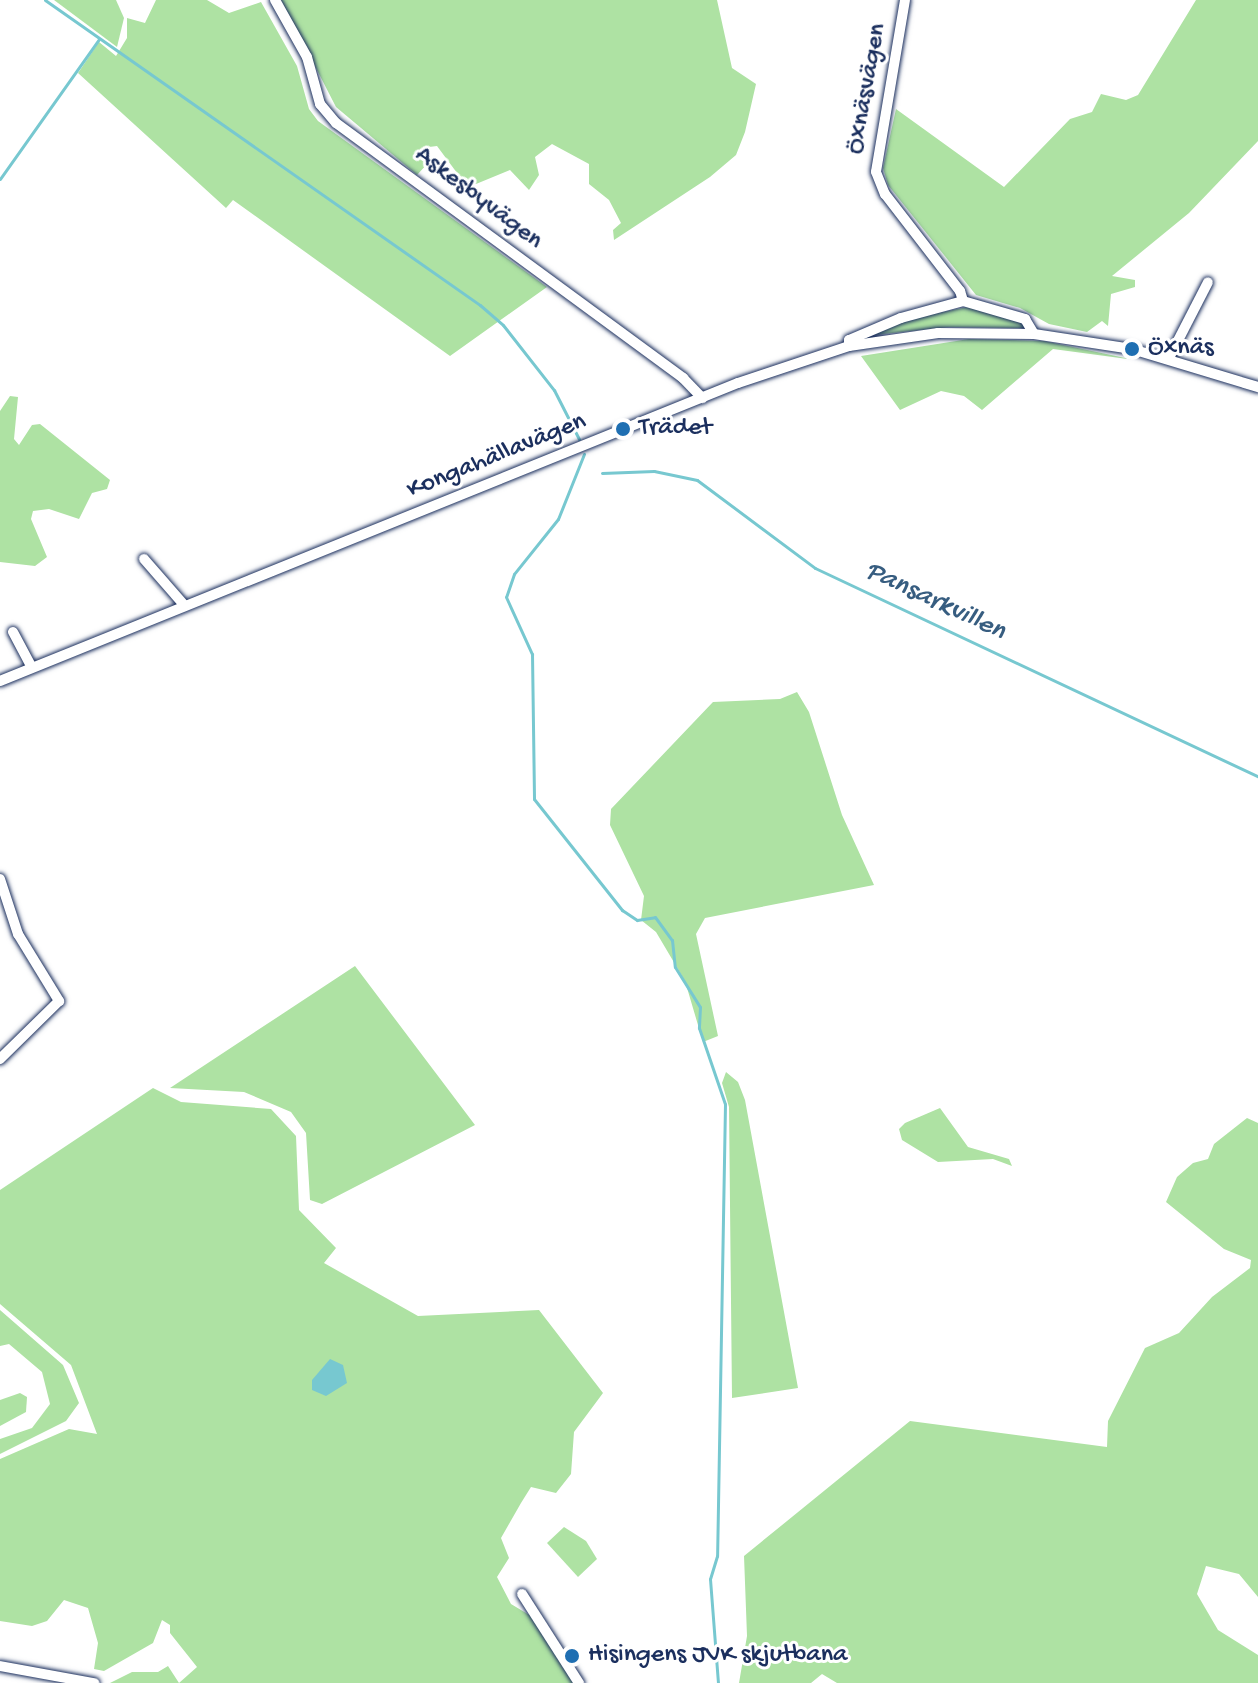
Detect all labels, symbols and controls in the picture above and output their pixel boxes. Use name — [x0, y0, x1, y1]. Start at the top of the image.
street label: Öxnäsvägen — [841, 21, 895, 157]
street label: Askesbyvägen — [408, 141, 548, 257]
place label: Öxnäs — [1148, 333, 1214, 365]
marker: Öxnäs — [1123, 340, 1141, 358]
street label: Kongahällavägen — [403, 407, 591, 507]
place label: Trädet — [639, 413, 712, 445]
marker: Trädet — [614, 420, 632, 438]
water label: Pansarkvillen — [859, 555, 1011, 649]
place label: Hisingens JVK skjutbana — [588, 1640, 848, 1672]
marker: Hisingens JVK skjutbana — [563, 1647, 581, 1665]

